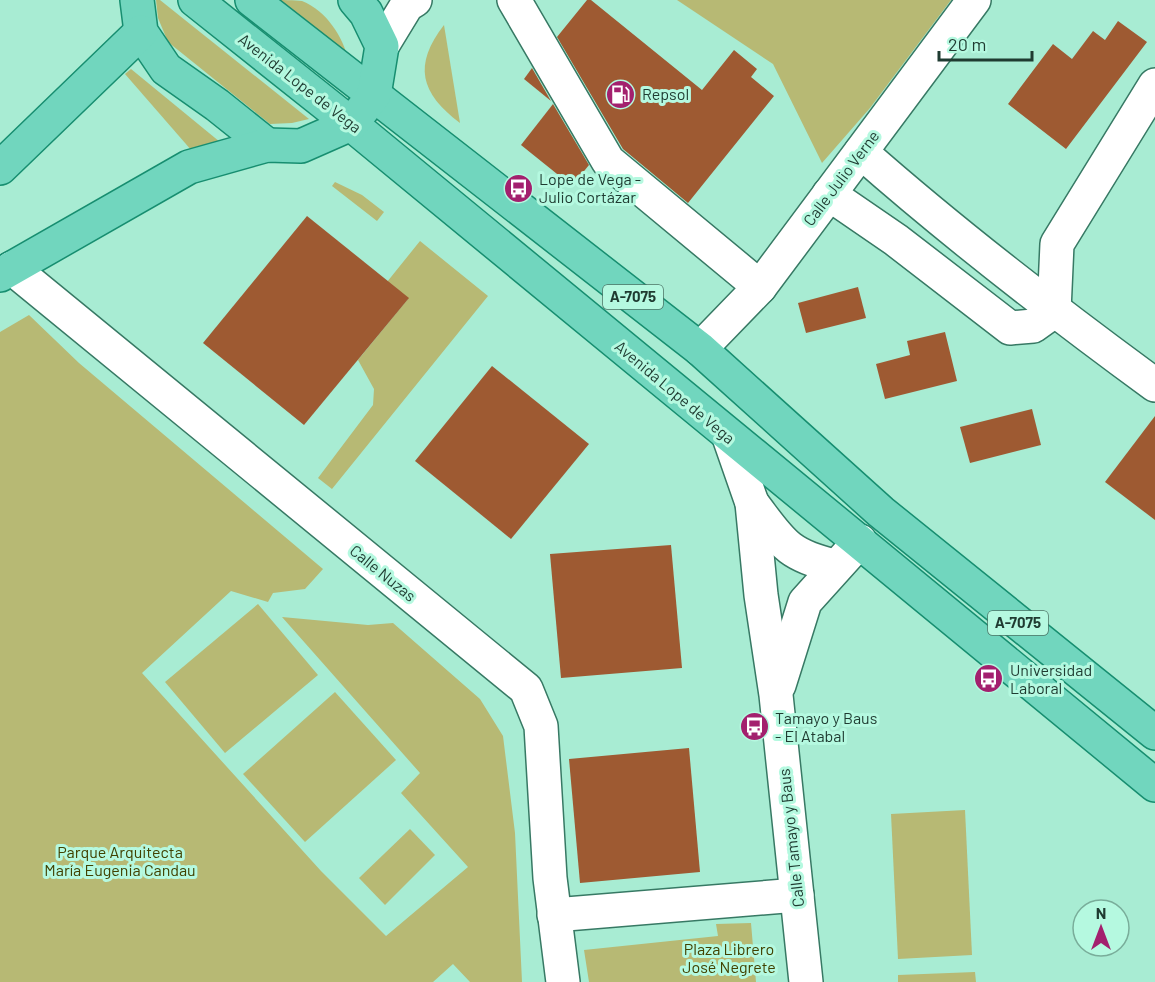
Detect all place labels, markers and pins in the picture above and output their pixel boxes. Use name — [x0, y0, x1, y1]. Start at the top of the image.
fuel station icon: Repsol — [605, 78, 637, 110]
place label: Repsol — [642, 84, 689, 103]
place label: Lope de Vega - Julio Cortázar — [539, 169, 641, 206]
bus stop icon: Lope de Vega - Julio Cortázar — [502, 172, 534, 204]
place label: Universidad Laboral — [1010, 660, 1092, 697]
bus stop icon: Universidad Laboral — [973, 663, 1005, 695]
place label: Tamayo y Baus - El Atabal — [775, 708, 877, 745]
bus stop icon: Tamayo y Baus - El Atabal — [738, 711, 770, 743]

